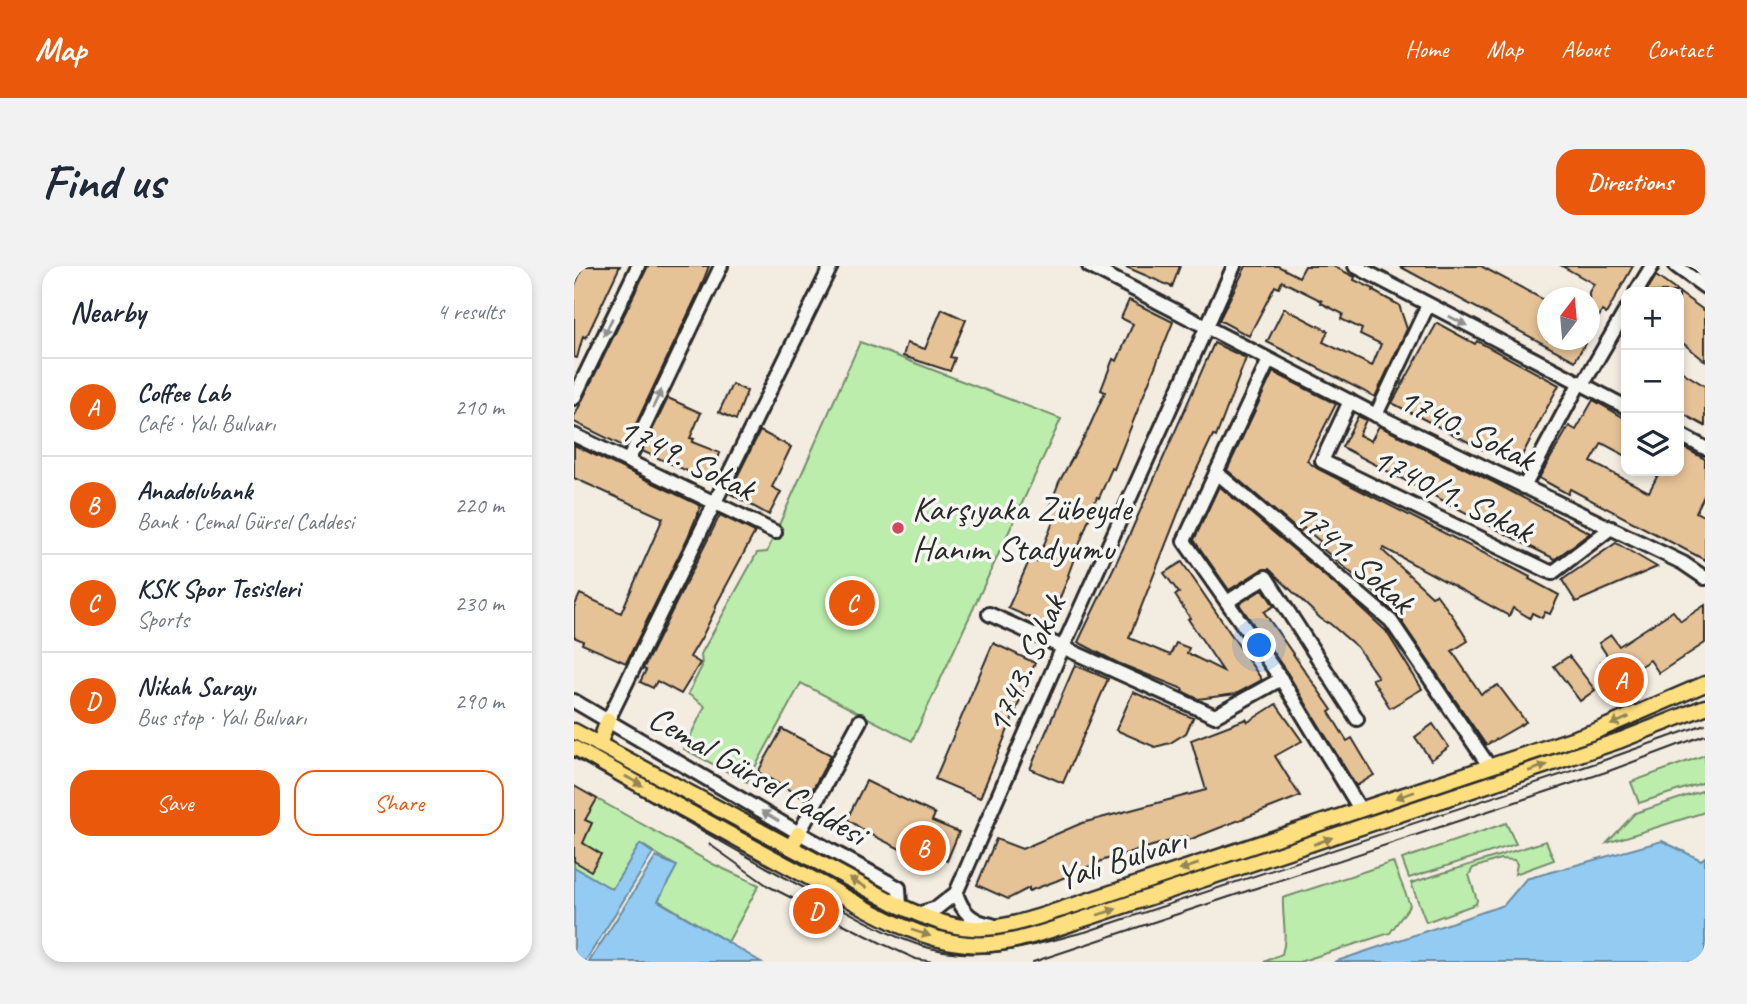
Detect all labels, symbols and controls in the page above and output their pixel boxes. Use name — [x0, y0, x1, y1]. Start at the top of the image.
text: Map — [35, 28, 86, 70]
text: Home — [1405, 34, 1448, 64]
text: Map — [1486, 34, 1523, 64]
text: About — [1561, 34, 1609, 64]
text: Contact — [1647, 34, 1712, 64]
button: Directions — [1556, 149, 1705, 215]
text: Find us — [42, 151, 164, 213]
north arrow — [1537, 287, 1600, 350]
map controls — [1621, 287, 1684, 476]
button: + — [1621, 287, 1684, 350]
text: Nearby — [70, 293, 146, 331]
text: 4 results — [437, 297, 504, 326]
one-way arrow — [1448, 316, 1468, 327]
one-way arrow — [603, 317, 614, 337]
button: − — [1621, 350, 1684, 413]
text: Coffee Lab — [137, 376, 230, 409]
street label: 1740. Sokak — [1391, 376, 1545, 482]
one-way arrow — [652, 389, 663, 409]
text: A — [87, 393, 99, 422]
text: 210 m — [455, 393, 504, 422]
street label: 1749. Sokak — [611, 406, 765, 512]
text: Café · Yalı Bulvarı — [137, 409, 275, 438]
button: layers — [1621, 413, 1684, 476]
street label: 1740/1. Sokak — [1365, 436, 1543, 554]
text: Anadolubank — [137, 474, 252, 507]
place label: Karşıyaka Zübeyde Hanım Stadyumu — [912, 486, 1134, 571]
text: B — [87, 491, 99, 520]
text: 220 m — [455, 491, 504, 520]
street label: 1741. Sokak — [1285, 491, 1426, 625]
text: Bank · Cemal Gürsel Caddesi — [137, 507, 354, 536]
marker: Karşıyaka Zübeyde Hanım Stadyumu — [890, 520, 906, 536]
text: KSK Spor Tesisleri — [137, 572, 300, 605]
pin: C — [829, 577, 875, 629]
street label: 1743. Sokak — [975, 586, 1077, 741]
text: C — [88, 589, 98, 618]
text: 230 m — [455, 589, 504, 618]
text: Sports — [137, 605, 189, 634]
your location — [1242, 628, 1276, 662]
pin: A — [1598, 654, 1644, 706]
text: Nikah Sarayı — [137, 670, 255, 703]
text: D — [86, 687, 100, 716]
text: 290 m — [455, 687, 504, 716]
street label: Cemal Gürsel Caddesi — [641, 695, 879, 858]
text: Bus stop · Yalı Bulvarı — [137, 703, 306, 732]
one-way arrow — [1610, 715, 1630, 727]
one-way arrow — [1528, 762, 1549, 773]
button: Save — [70, 770, 280, 836]
button: Share — [294, 770, 504, 836]
one-way arrow — [624, 775, 643, 787]
one-way arrow — [1394, 790, 1415, 800]
one-way arrow — [760, 810, 779, 823]
street label: Yalı Bulvarı — [1051, 816, 1193, 901]
pin: B — [900, 822, 946, 874]
one-way arrow — [1312, 835, 1333, 846]
one-way arrow — [1179, 862, 1200, 873]
one-way arrow — [848, 877, 868, 889]
pin: D — [793, 885, 839, 937]
one-way arrow — [1096, 906, 1117, 917]
one-way arrow — [911, 929, 932, 939]

